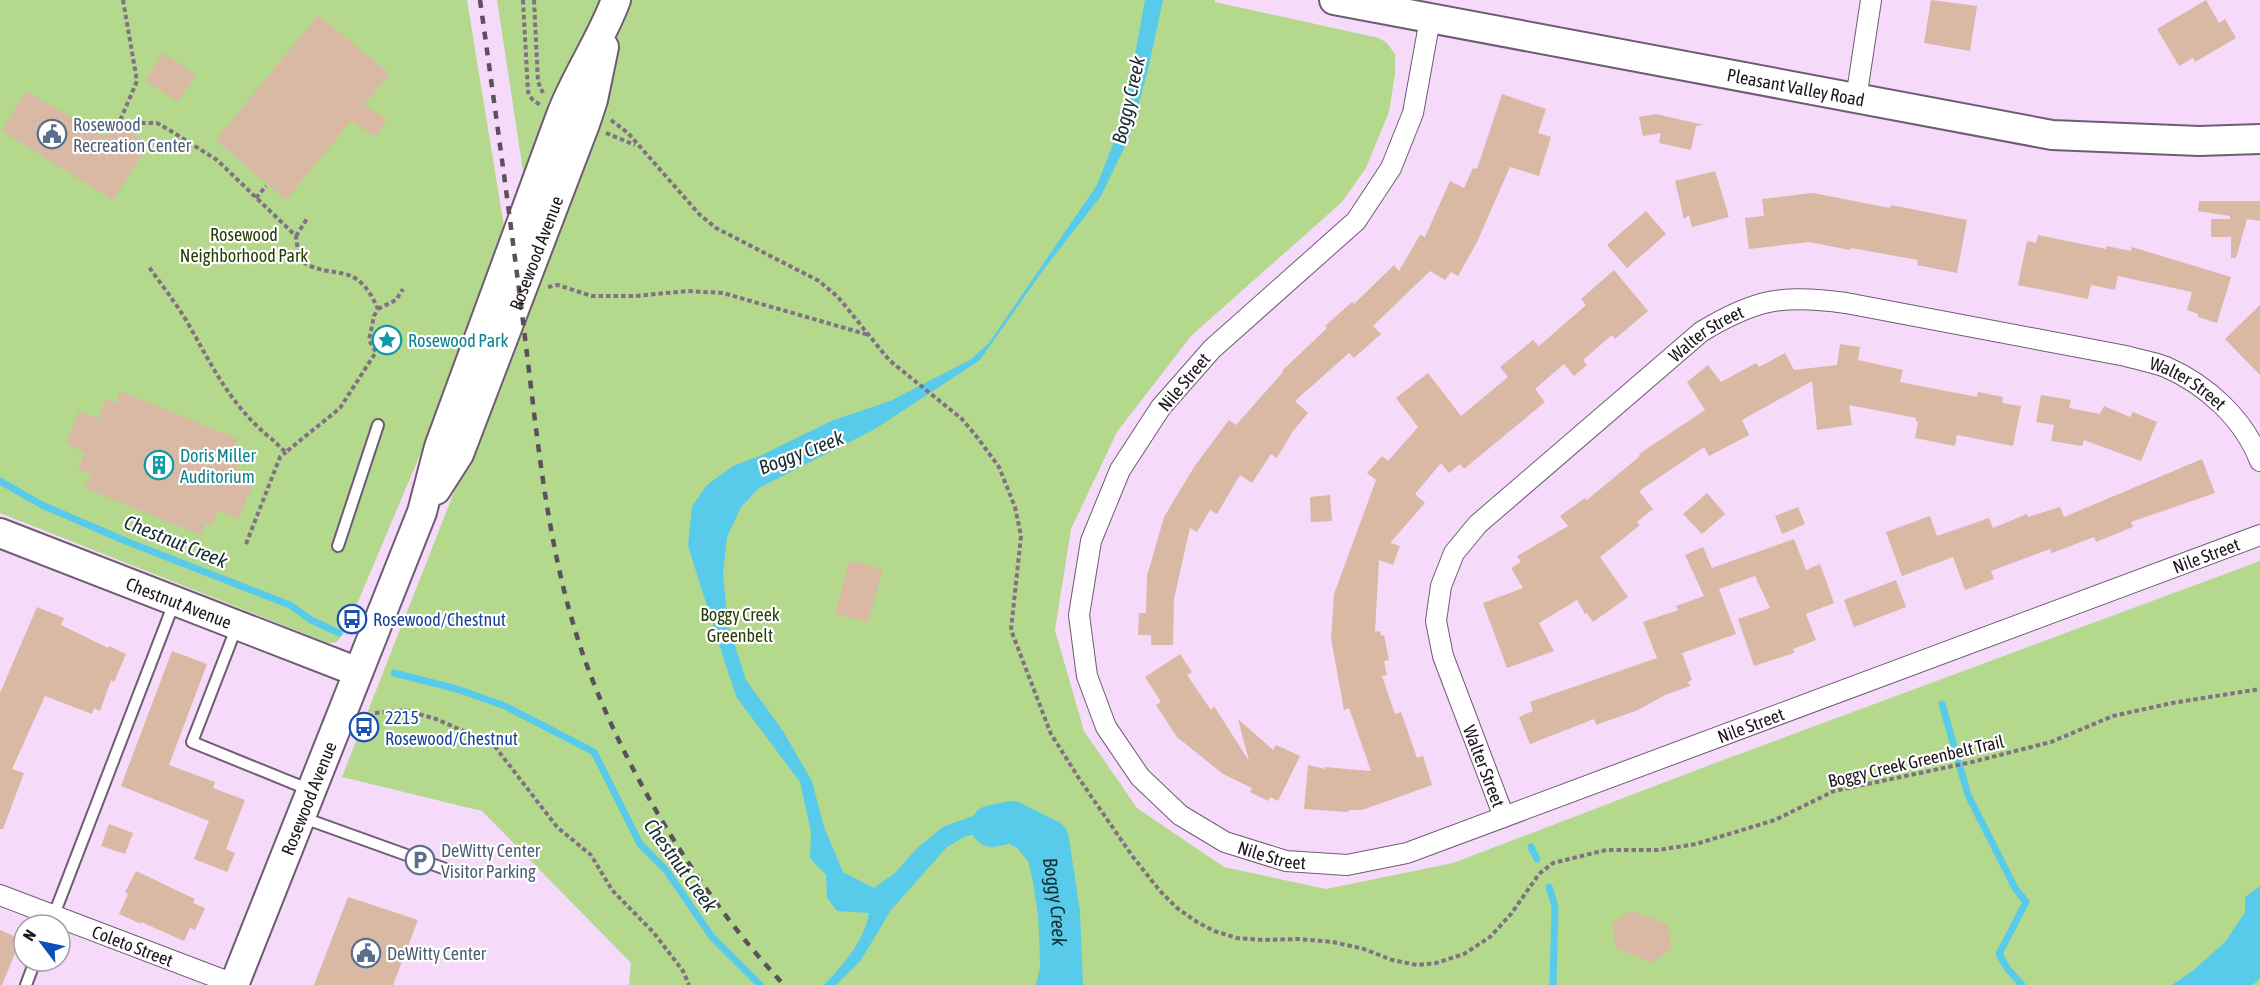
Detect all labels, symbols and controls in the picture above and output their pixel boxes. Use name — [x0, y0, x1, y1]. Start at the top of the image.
water label: Boggy Creek — [1107, 54, 1149, 146]
street label: Pleasant Valley Road — [1725, 64, 1866, 110]
place label: Rosewood Recreation Center — [73, 114, 192, 156]
public building icon: Rosewood Recreation Center — [36, 118, 68, 150]
street label: Rosewood Avenue — [505, 193, 567, 313]
park label: Rosewood Neighborhood Park — [180, 224, 308, 266]
street label: Walter Street — [1664, 301, 1746, 366]
place icon: Rosewood Park — [371, 324, 403, 356]
place label: Rosewood Park — [408, 330, 508, 351]
street label: Nile Street — [1154, 349, 1214, 415]
street label: Walter Street — [2148, 352, 2231, 414]
water label: Boggy Creek — [755, 425, 847, 479]
place label: Doris Miller Auditorium — [180, 445, 257, 487]
building icon: Doris Miller Auditorium — [143, 449, 175, 481]
water label: Chestnut Creek — [121, 510, 231, 572]
street label: Nile Street — [2170, 533, 2242, 577]
street label: Chestnut Avenue — [123, 573, 235, 632]
bus stop icon: Rosewood/Chestnut — [336, 603, 368, 635]
park label: Boggy Creek Greenbelt — [700, 604, 780, 646]
place label: Rosewood/Chestnut — [373, 609, 506, 630]
street label: Nile Street — [1714, 703, 1787, 747]
place label: 2215 Rosewood/Chestnut — [385, 707, 518, 749]
bus stop icon: 2215 Rosewood/Chestnut — [348, 711, 380, 743]
street label: Walter Street — [1459, 722, 1509, 810]
street label: Boggy Creek Greenbelt Trail — [1826, 730, 2006, 791]
street label: Rosewood Avenue — [276, 738, 340, 858]
water label: Chestnut Creek — [640, 814, 723, 916]
street label: Nile Street — [1235, 836, 1306, 873]
place label: DeWitty Center Visitor Parking — [441, 840, 541, 882]
parking icon: DeWitty Center Visitor Parking — [404, 844, 436, 876]
water label: Boggy Creek — [1039, 856, 1072, 947]
north arrow — [12, 913, 72, 973]
street label: Coleto Street — [89, 921, 176, 970]
text: N — [19, 926, 39, 944]
public building icon: DeWitty Center — [350, 937, 382, 969]
place label: DeWitty Center — [387, 943, 487, 964]

